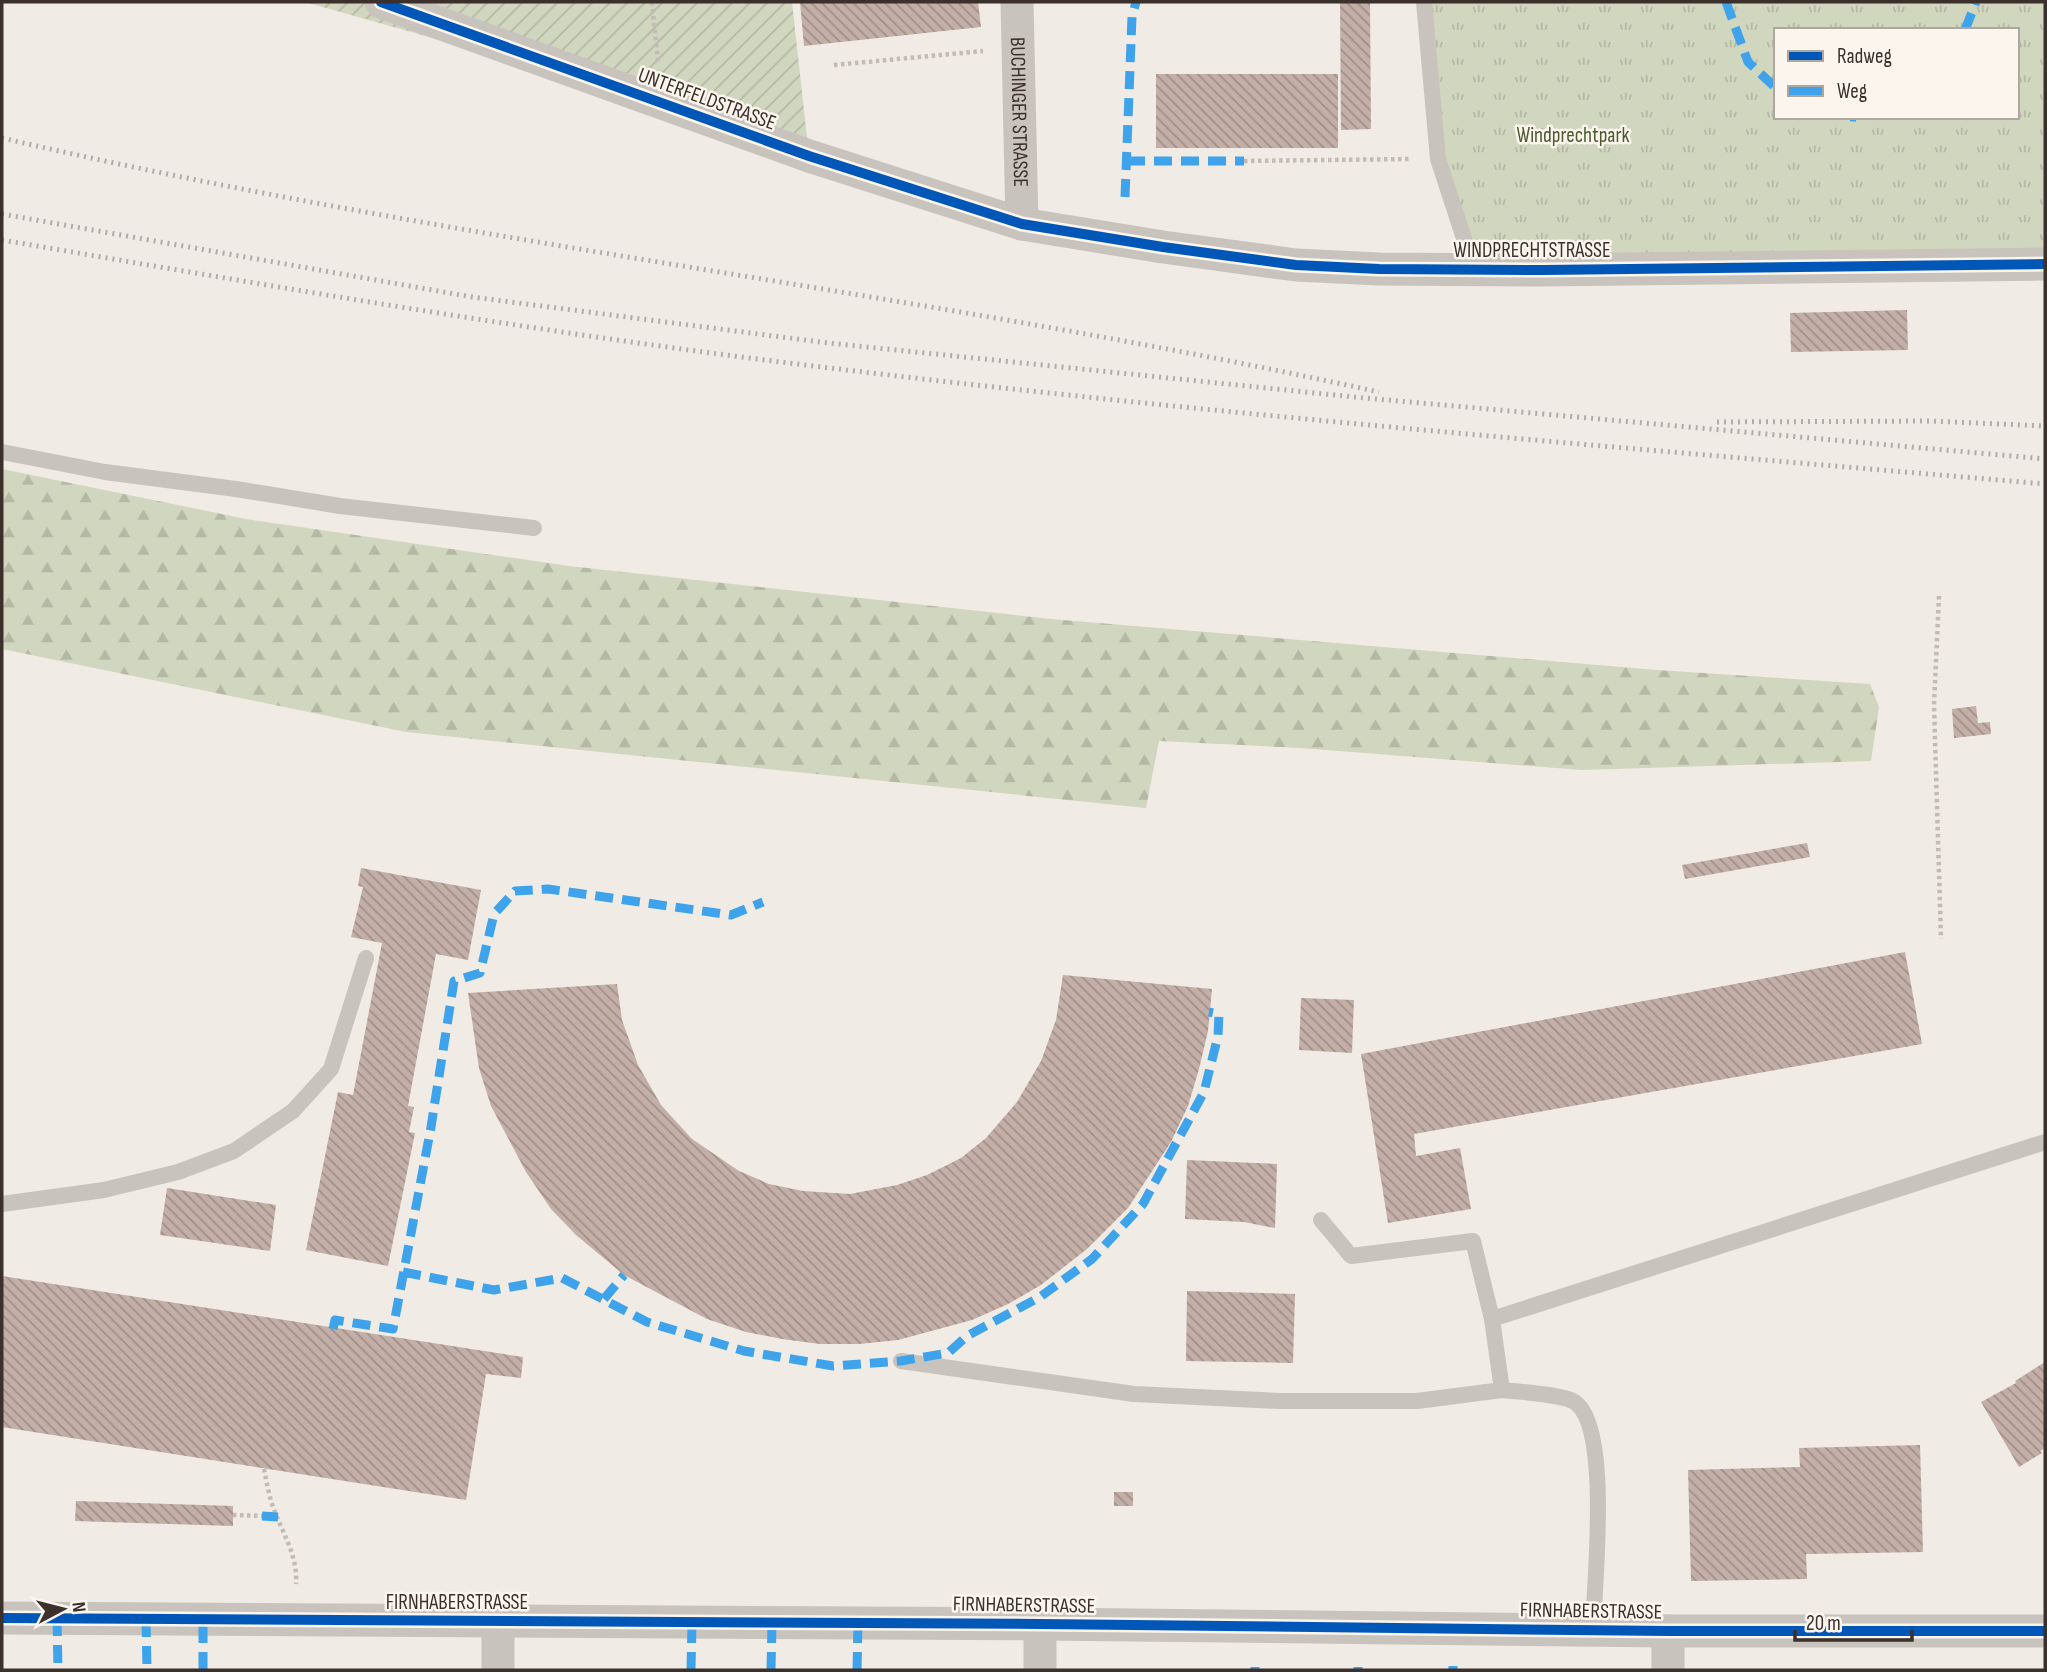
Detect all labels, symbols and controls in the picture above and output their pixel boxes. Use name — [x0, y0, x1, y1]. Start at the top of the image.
legend — [1774, 28, 2019, 119]
street label: BUCHINGER STRASSE — [1005, 37, 1034, 187]
text: Radweg — [1837, 44, 1892, 69]
street label: UNTERFELDSTRASSE — [635, 62, 779, 136]
text: Weg — [1837, 79, 1867, 104]
park label: Windprechtpark — [1517, 123, 1629, 148]
street label: WINDPRECHTSTRASSE — [1453, 238, 1611, 263]
north arrow — [28, 1574, 98, 1644]
street label: FIRNHABERSTRASSE — [386, 1590, 528, 1615]
street label: FIRNHABERSTRASSE — [953, 1591, 1095, 1619]
street label: FIRNHABERSTRASSE — [1520, 1597, 1662, 1625]
scale bar — [1795, 1598, 1912, 1642]
text: N — [66, 1601, 90, 1614]
text: 20 m — [1806, 1611, 1841, 1636]

